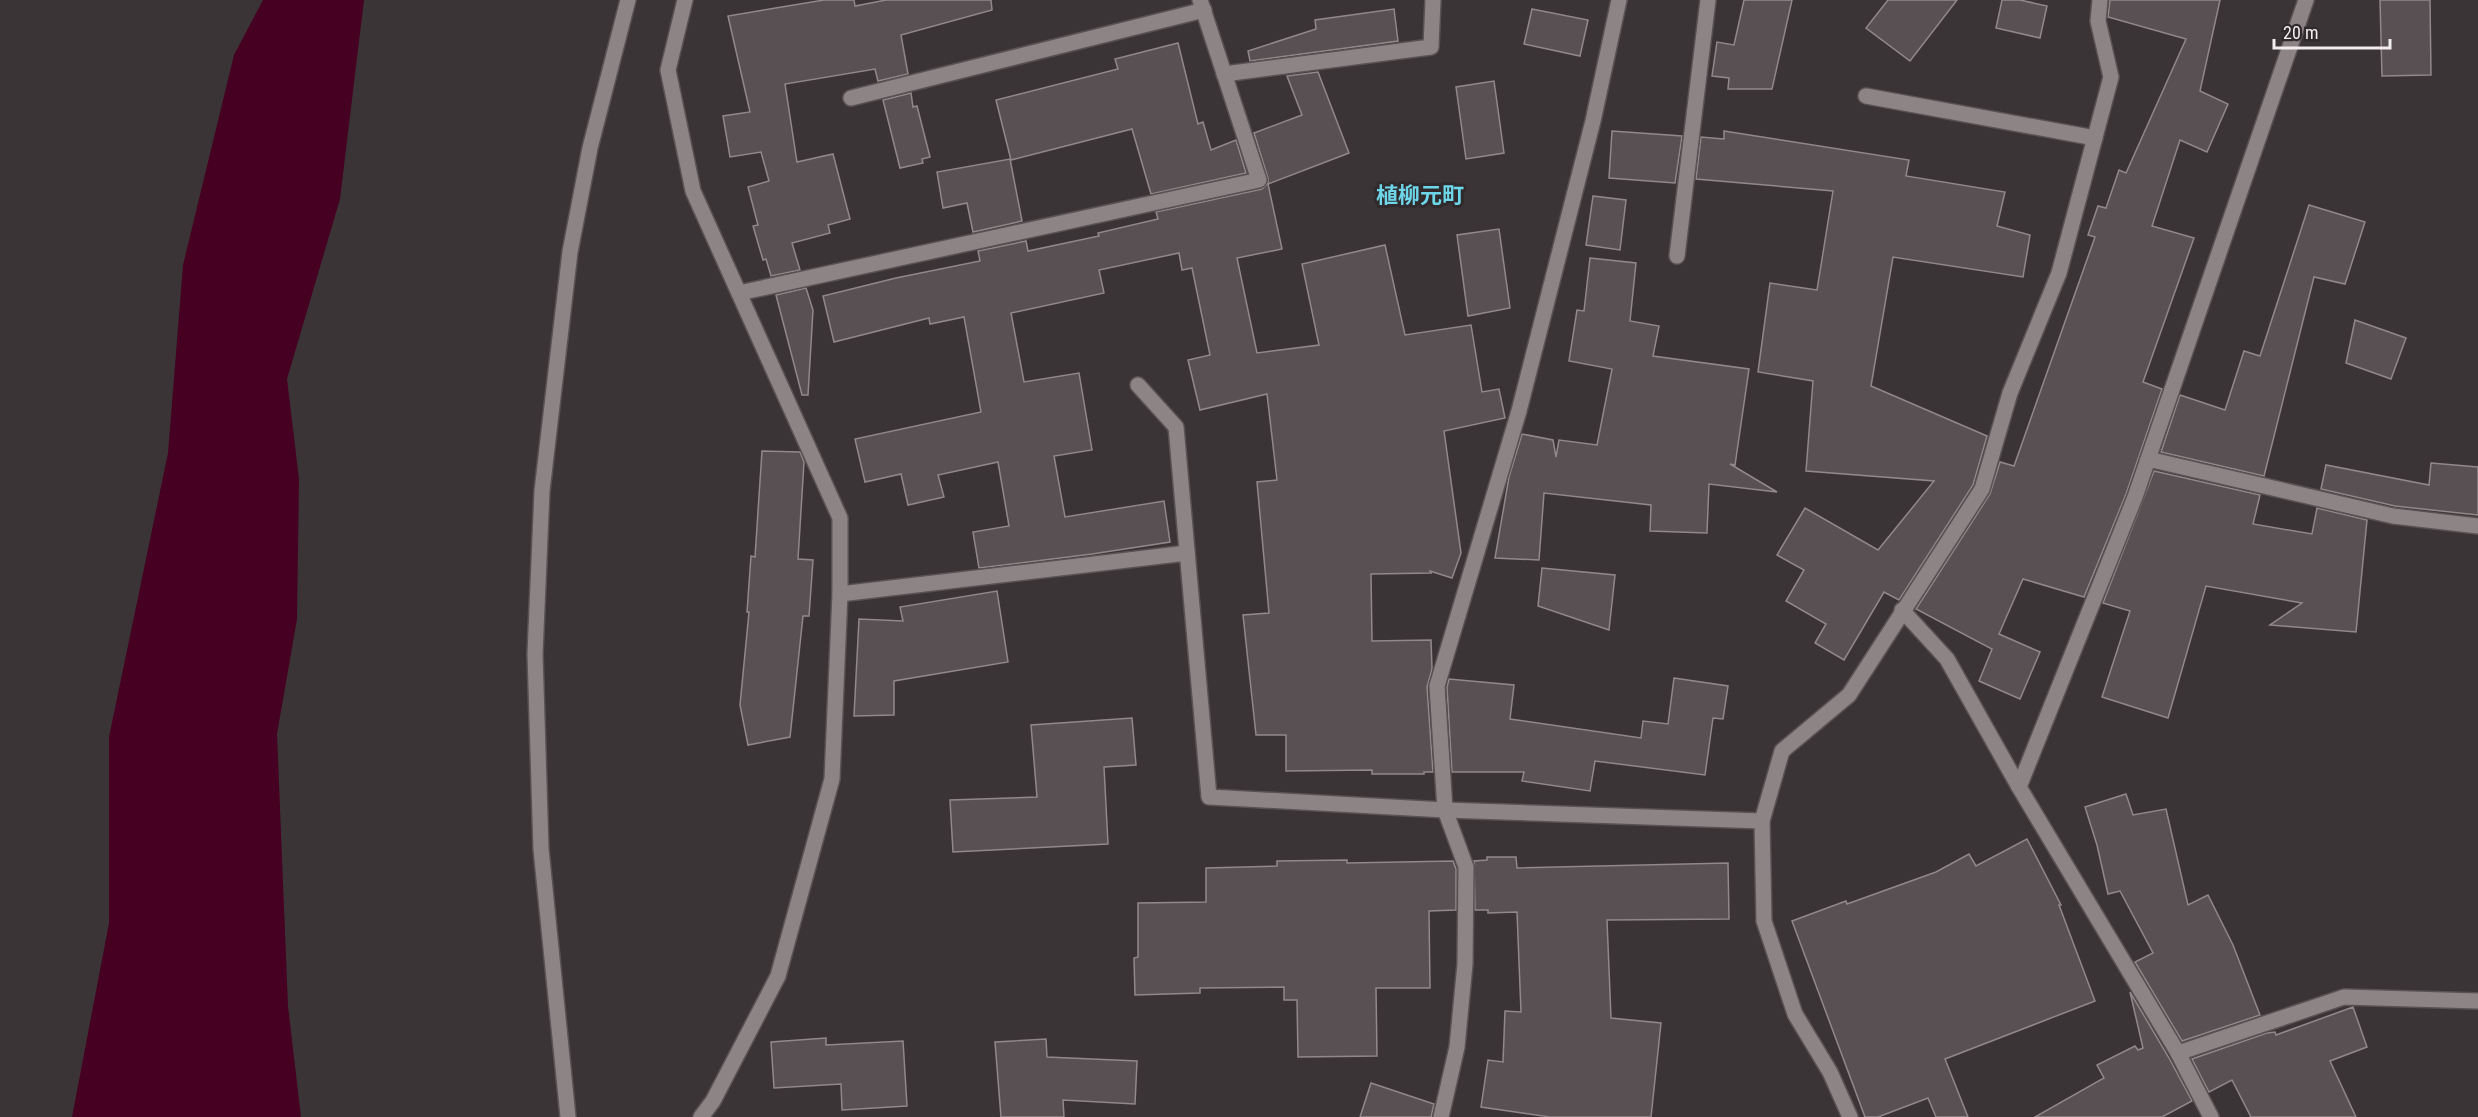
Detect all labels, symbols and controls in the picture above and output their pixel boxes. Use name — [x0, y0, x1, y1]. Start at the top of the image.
scale bar — [2274, 12, 2390, 50]
text: 20 m — [2283, 22, 2318, 43]
district label: 植柳元町 — [1376, 183, 1464, 208]

